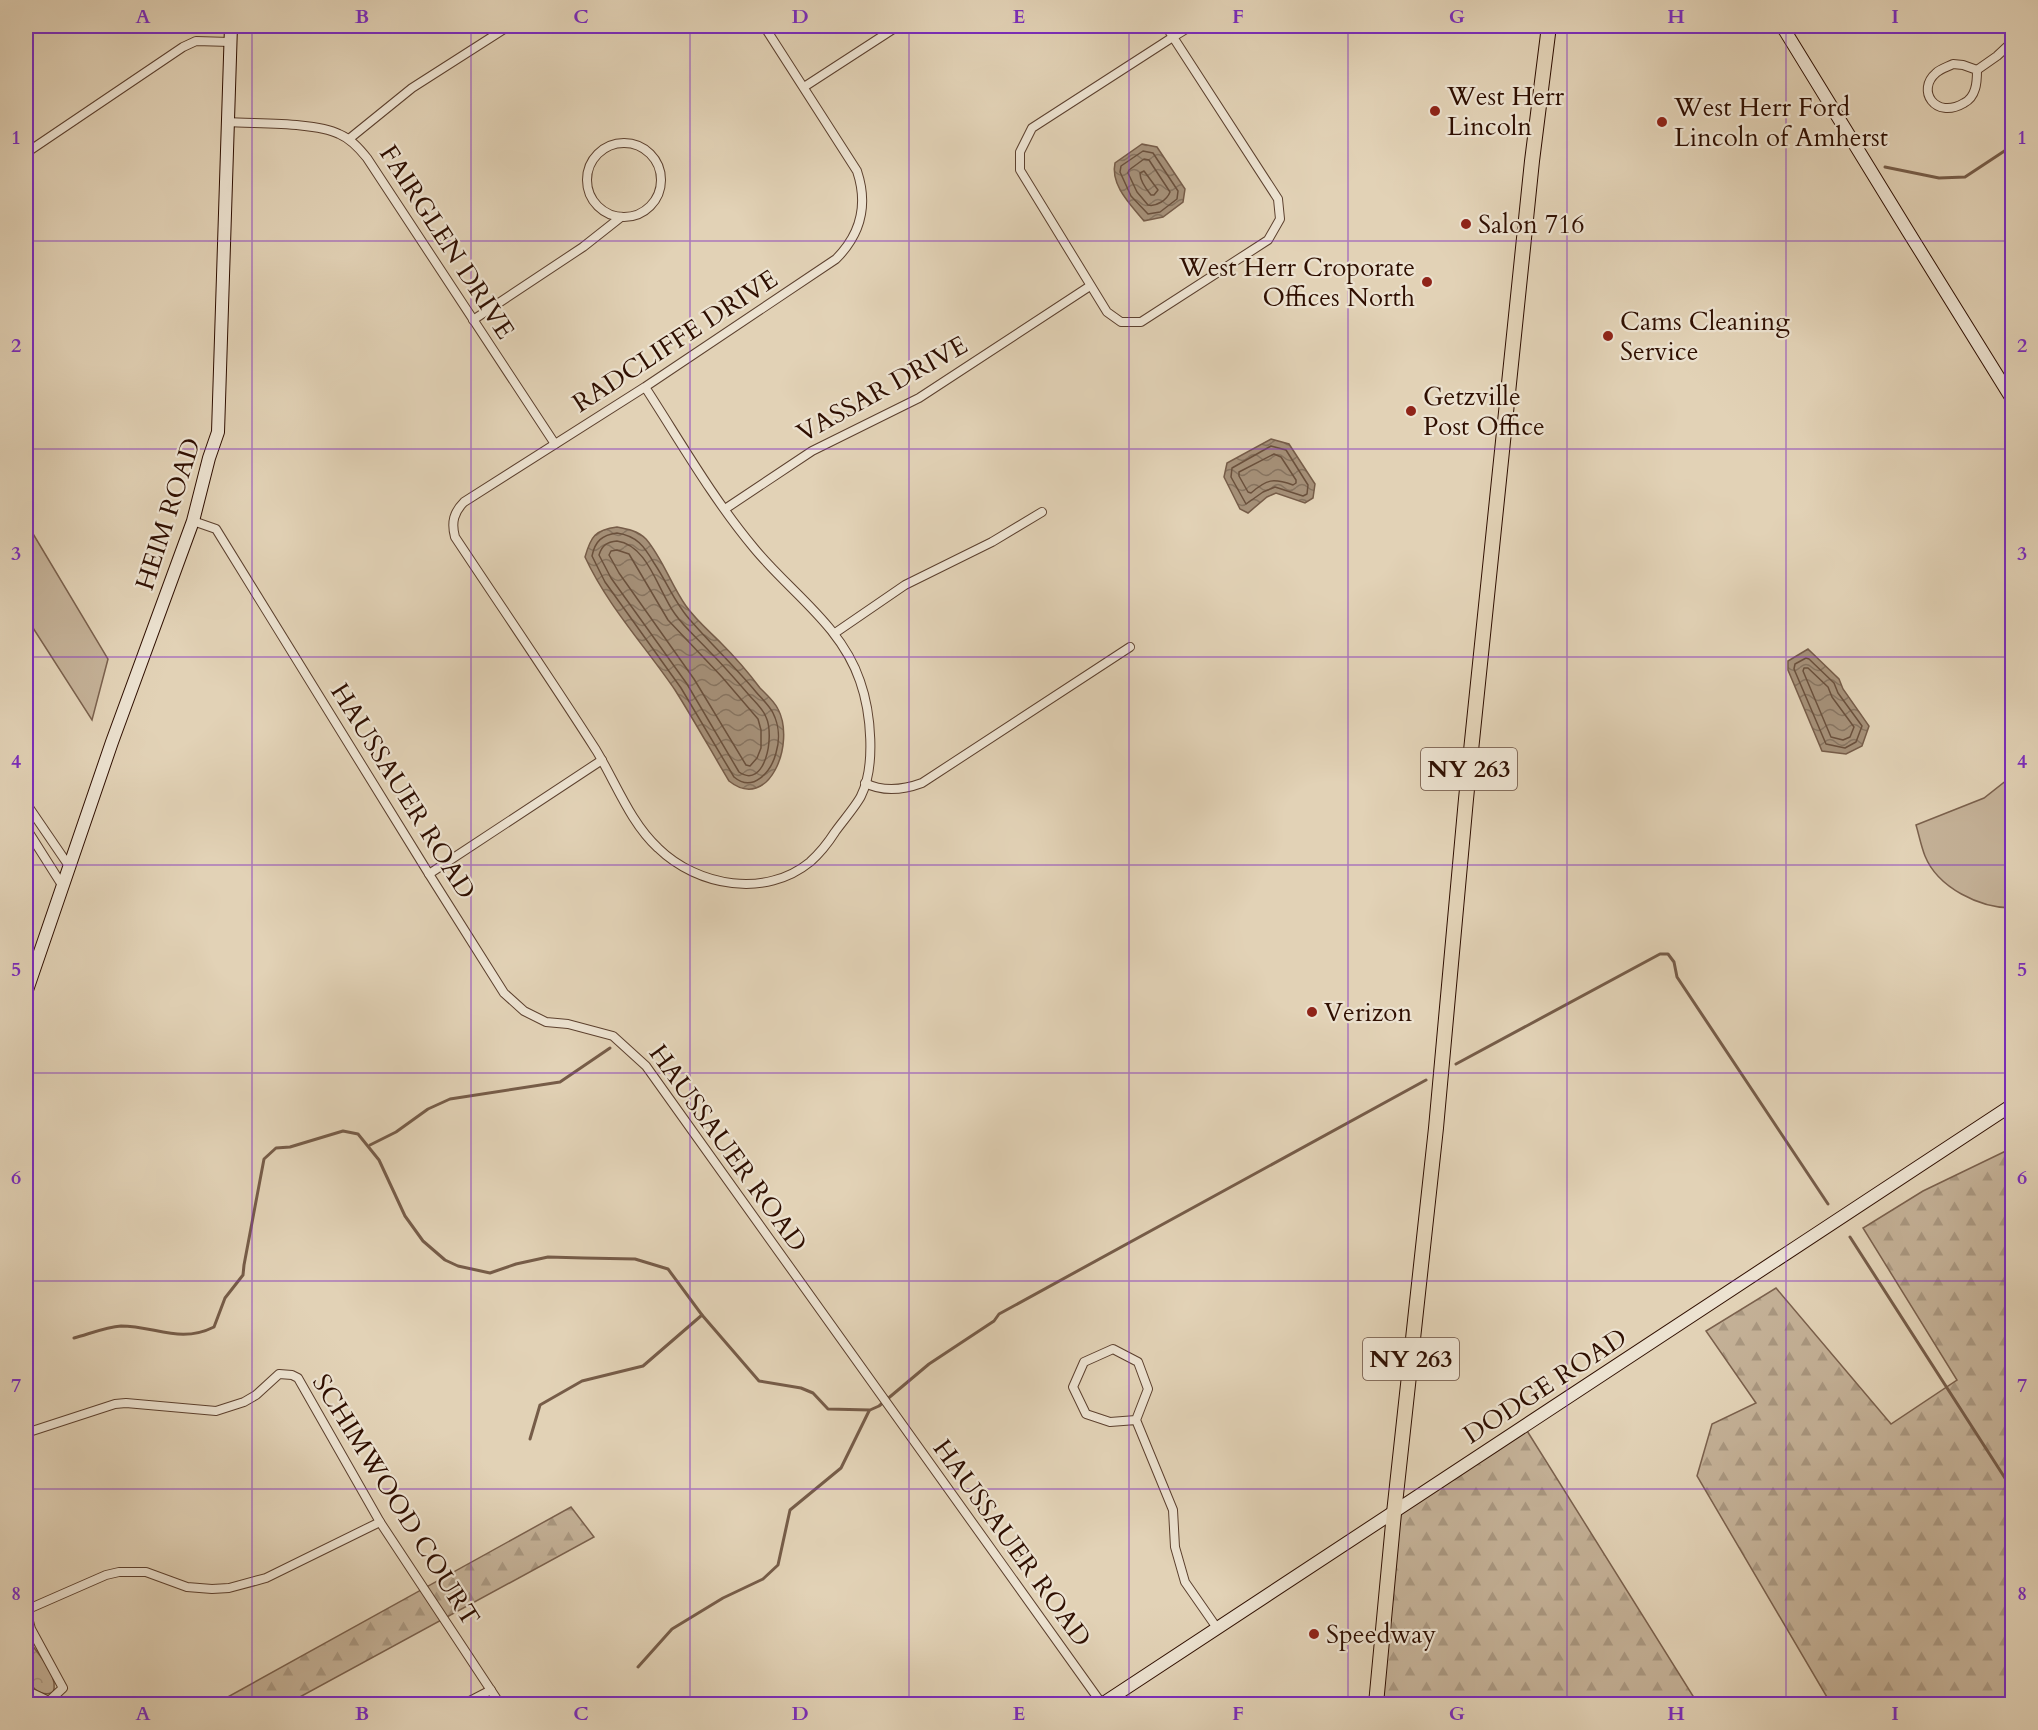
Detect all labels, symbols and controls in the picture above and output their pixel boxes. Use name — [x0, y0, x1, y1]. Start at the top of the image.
text: A — [135, 3, 151, 30]
text: B — [355, 3, 369, 30]
text: C — [573, 3, 589, 30]
text: D — [791, 3, 809, 30]
text: E — [1013, 3, 1025, 30]
text: F — [1232, 3, 1244, 30]
text: G — [1449, 3, 1465, 30]
text: H — [1667, 3, 1685, 30]
text: I — [1891, 3, 1899, 30]
place label: West Herr Lincoln — [1446, 79, 1564, 144]
place label: West Herr Ford Lincoln of Amherst — [1673, 90, 1888, 155]
marker: West Herr Lincoln — [1428, 104, 1442, 118]
marker: West Herr Ford Lincoln of Amherst — [1655, 115, 1669, 129]
text: 1 — [11, 124, 21, 151]
text: 1 — [2017, 124, 2027, 151]
street label: FAIRGLEN DRIVE — [371, 138, 523, 346]
place label: Salon 716 — [1478, 207, 1585, 242]
marker: Salon 716 — [1459, 217, 1473, 231]
place label: West Herr Croporate Offices North — [1178, 250, 1415, 315]
street label: RADCLIFFE DRIVE — [566, 262, 784, 420]
marker: West Herr Croporate Offices North — [1420, 275, 1434, 289]
place label: Cams Cleaning Service — [1620, 304, 1790, 369]
street label: VASSAR DRIVE — [790, 328, 974, 450]
marker: Cams Cleaning Service — [1601, 329, 1615, 343]
text: 2 — [11, 332, 21, 359]
text: 2 — [2017, 332, 2027, 359]
place label: Getzville Post Office — [1423, 379, 1545, 444]
marker: Getzville Post Office — [1404, 404, 1418, 418]
street label: HEIM ROAD — [127, 433, 209, 595]
text: 3 — [11, 540, 21, 567]
text: 3 — [2017, 540, 2027, 567]
street label: HAUSSAUER ROAD — [322, 676, 484, 906]
text: 4 — [11, 748, 21, 775]
road number: NY 263 — [1421, 748, 1517, 790]
text: 4 — [2017, 748, 2027, 775]
text: 5 — [11, 956, 21, 983]
text: 5 — [2017, 956, 2027, 983]
place label: Verizon — [1324, 995, 1412, 1030]
marker: Verizon — [1305, 1005, 1319, 1019]
street label: HAUSSAUER ROAD — [641, 1037, 815, 1259]
text: 6 — [11, 1164, 21, 1191]
text: 6 — [2017, 1164, 2027, 1191]
street label: DODGE ROAD — [1456, 1320, 1634, 1452]
road number: NY 263 — [1363, 1338, 1459, 1380]
street label: SCHIMWOOD COURT — [304, 1368, 488, 1632]
text: 7 — [11, 1372, 21, 1399]
text: 7 — [2017, 1372, 2027, 1399]
street label: HAUSSAUER ROAD — [925, 1432, 1099, 1654]
text: 8 — [11, 1580, 21, 1607]
text: 8 — [2017, 1580, 2027, 1607]
place label: Speedway — [1326, 1617, 1436, 1652]
marker: Speedway — [1307, 1627, 1321, 1641]
text: A — [135, 1700, 151, 1727]
text: B — [355, 1700, 369, 1727]
text: C — [573, 1700, 589, 1727]
text: D — [791, 1700, 809, 1727]
text: E — [1013, 1700, 1025, 1727]
text: F — [1232, 1700, 1244, 1727]
text: G — [1449, 1700, 1465, 1727]
text: H — [1667, 1700, 1685, 1727]
text: I — [1891, 1700, 1899, 1727]

